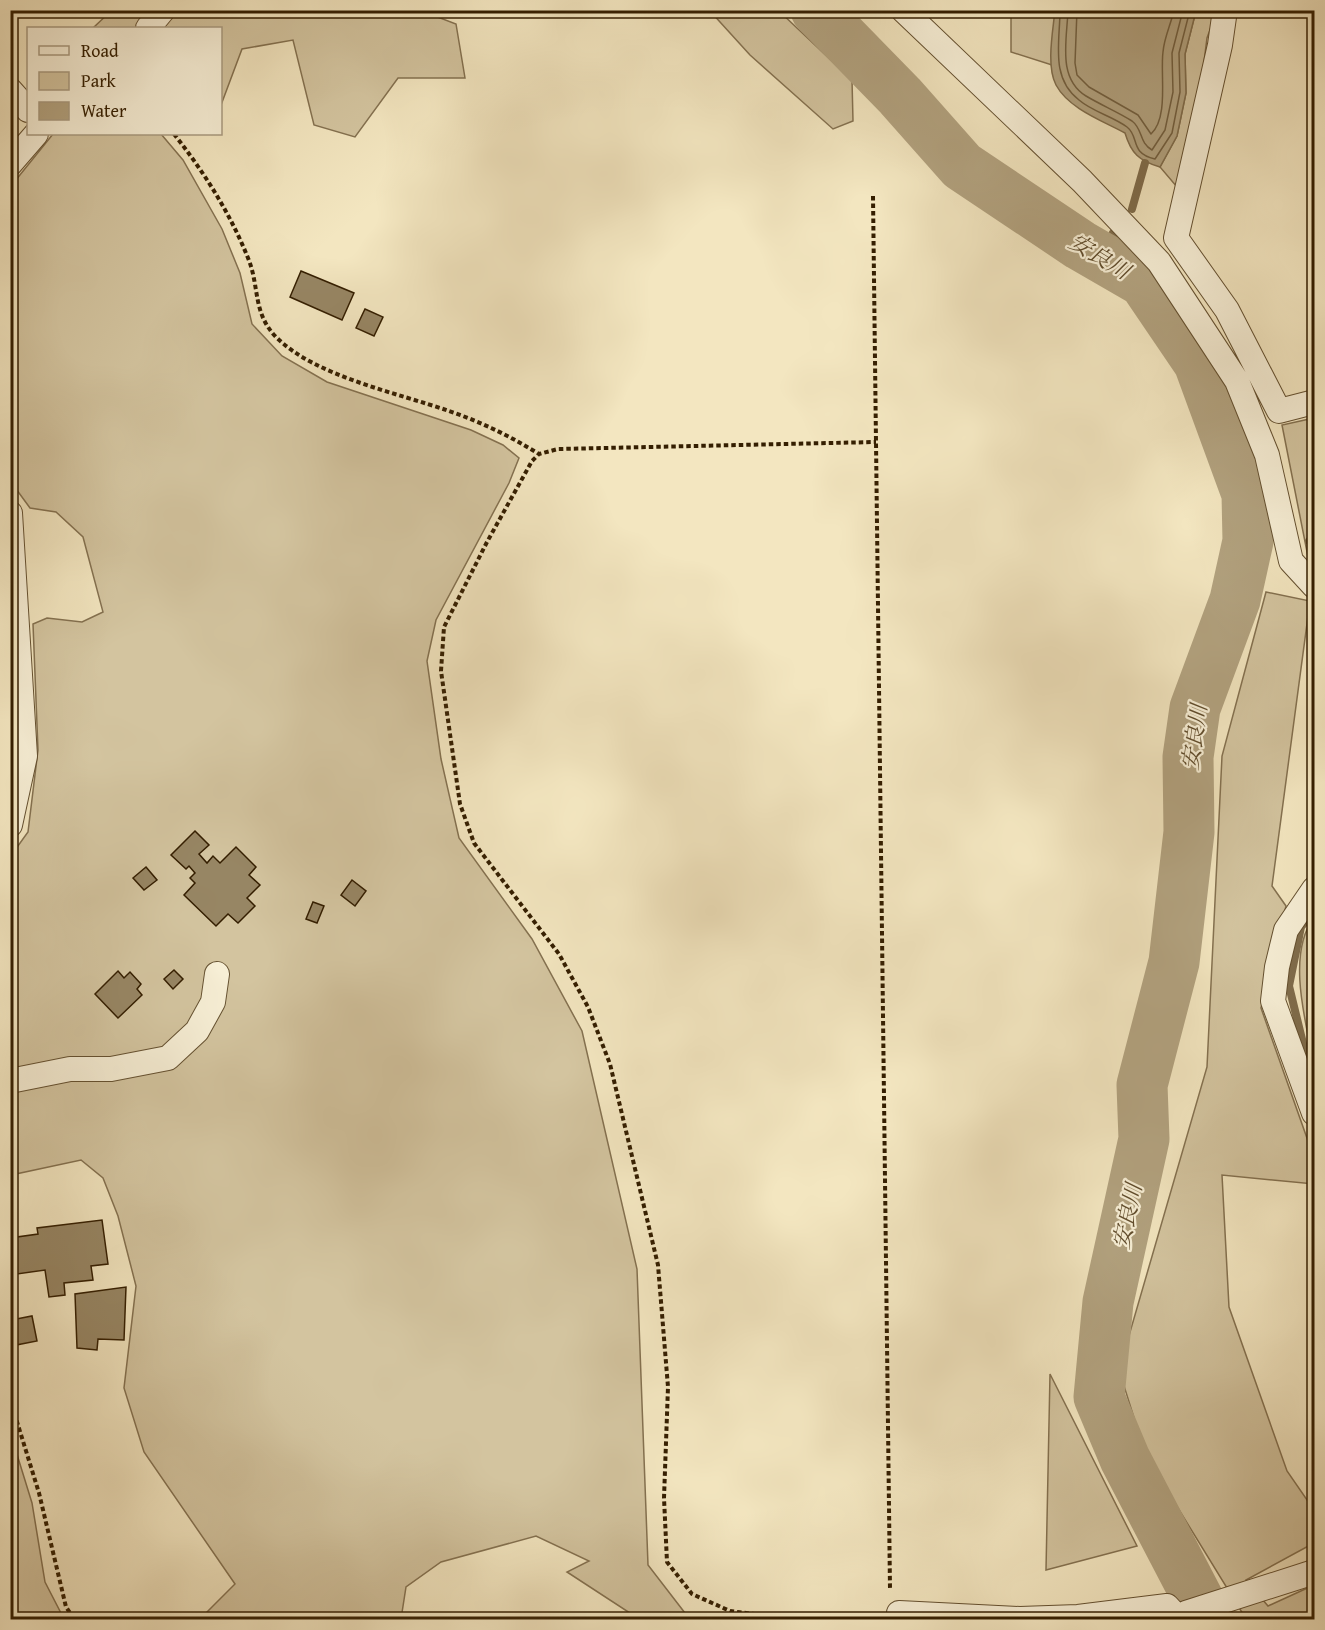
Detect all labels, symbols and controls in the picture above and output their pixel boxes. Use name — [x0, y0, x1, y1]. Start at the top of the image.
legend — [27, 27, 222, 135]
text: Road — [81, 37, 119, 64]
text: Park — [81, 67, 117, 94]
text: Water — [81, 97, 127, 124]
water label: 安良川 — [1063, 225, 1138, 288]
water label: 安良川 — [1174, 700, 1215, 772]
water label: 安良川 — [1104, 1178, 1150, 1252]

